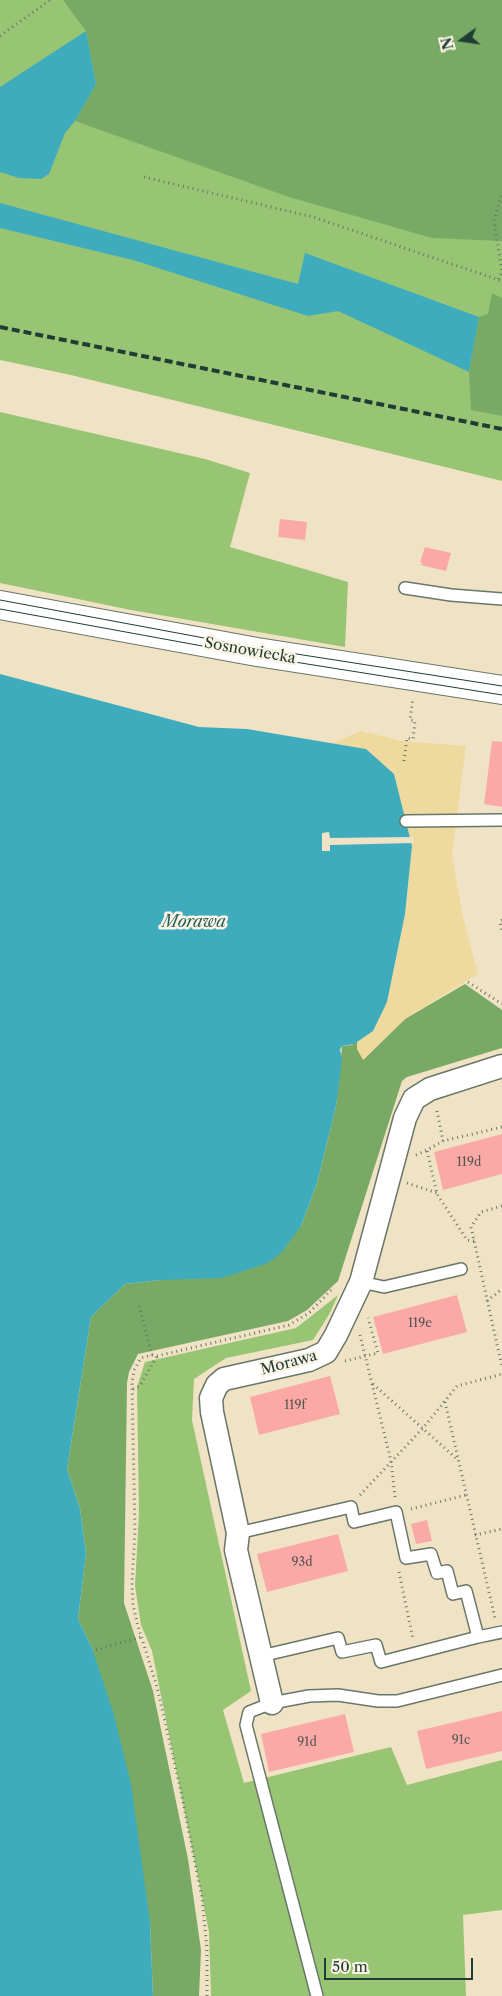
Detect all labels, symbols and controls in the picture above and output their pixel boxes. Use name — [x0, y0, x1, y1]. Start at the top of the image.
north arrow — [437, 15, 487, 65]
text: N — [437, 36, 458, 52]
street label: Sosnowiecka — [203, 634, 297, 668]
water label: Morawa — [162, 912, 226, 932]
house number: 119d — [457, 1156, 481, 1170]
house number: 119e — [408, 1317, 432, 1331]
street label: Morawa — [259, 1347, 319, 1379]
house number: 119f — [284, 1399, 306, 1413]
house number: 93d — [292, 1556, 312, 1570]
house number: 91c — [452, 1734, 470, 1748]
house number: 91d — [297, 1736, 317, 1750]
scale bar — [327, 1948, 476, 1980]
text: 50 m — [332, 1957, 368, 1976]

